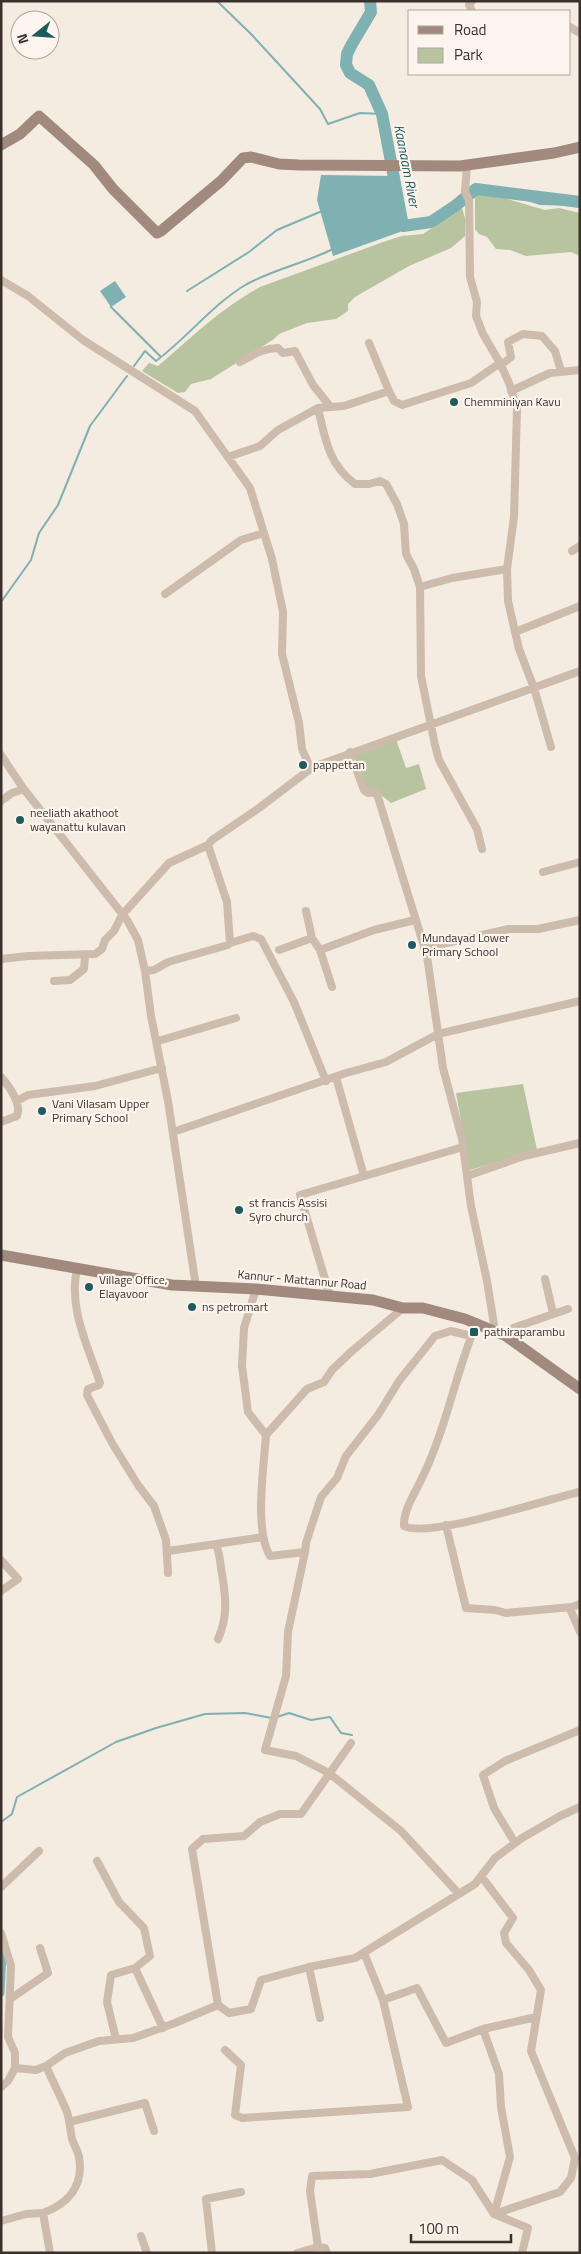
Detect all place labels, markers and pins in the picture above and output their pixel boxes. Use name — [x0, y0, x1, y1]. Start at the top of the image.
place label: Chemminiyan Kavu — [464, 392, 561, 411]
marker: Chemminiyan Kavu — [448, 396, 460, 408]
place label: pappettan — [313, 755, 365, 774]
marker: pappettan — [297, 759, 309, 771]
place label: neeliath akathoot wayanattu kulavan — [30, 803, 126, 836]
marker: neeliath akathoot wayanattu kulavan — [14, 814, 26, 826]
place label: Mundayad Lower Primary School — [422, 928, 509, 961]
marker: Mundayad Lower Primary School — [406, 939, 418, 951]
place label: Vani Vilasam Upper Primary School — [52, 1094, 150, 1127]
marker: Vani Vilasam Upper Primary School — [36, 1105, 48, 1117]
place label: st francis Assisi Syro church — [249, 1193, 327, 1226]
marker: st francis Assisi Syro church — [233, 1204, 245, 1216]
place label: Village Office, Elayavoor — [99, 1270, 167, 1303]
marker: Village Office, Elayavoor — [83, 1281, 95, 1293]
place label: ns petromart — [202, 1297, 269, 1316]
marker: ns petromart — [186, 1301, 198, 1313]
place label: pathiraparambu — [484, 1322, 565, 1341]
marker: pathiraparambu — [468, 1326, 480, 1338]

